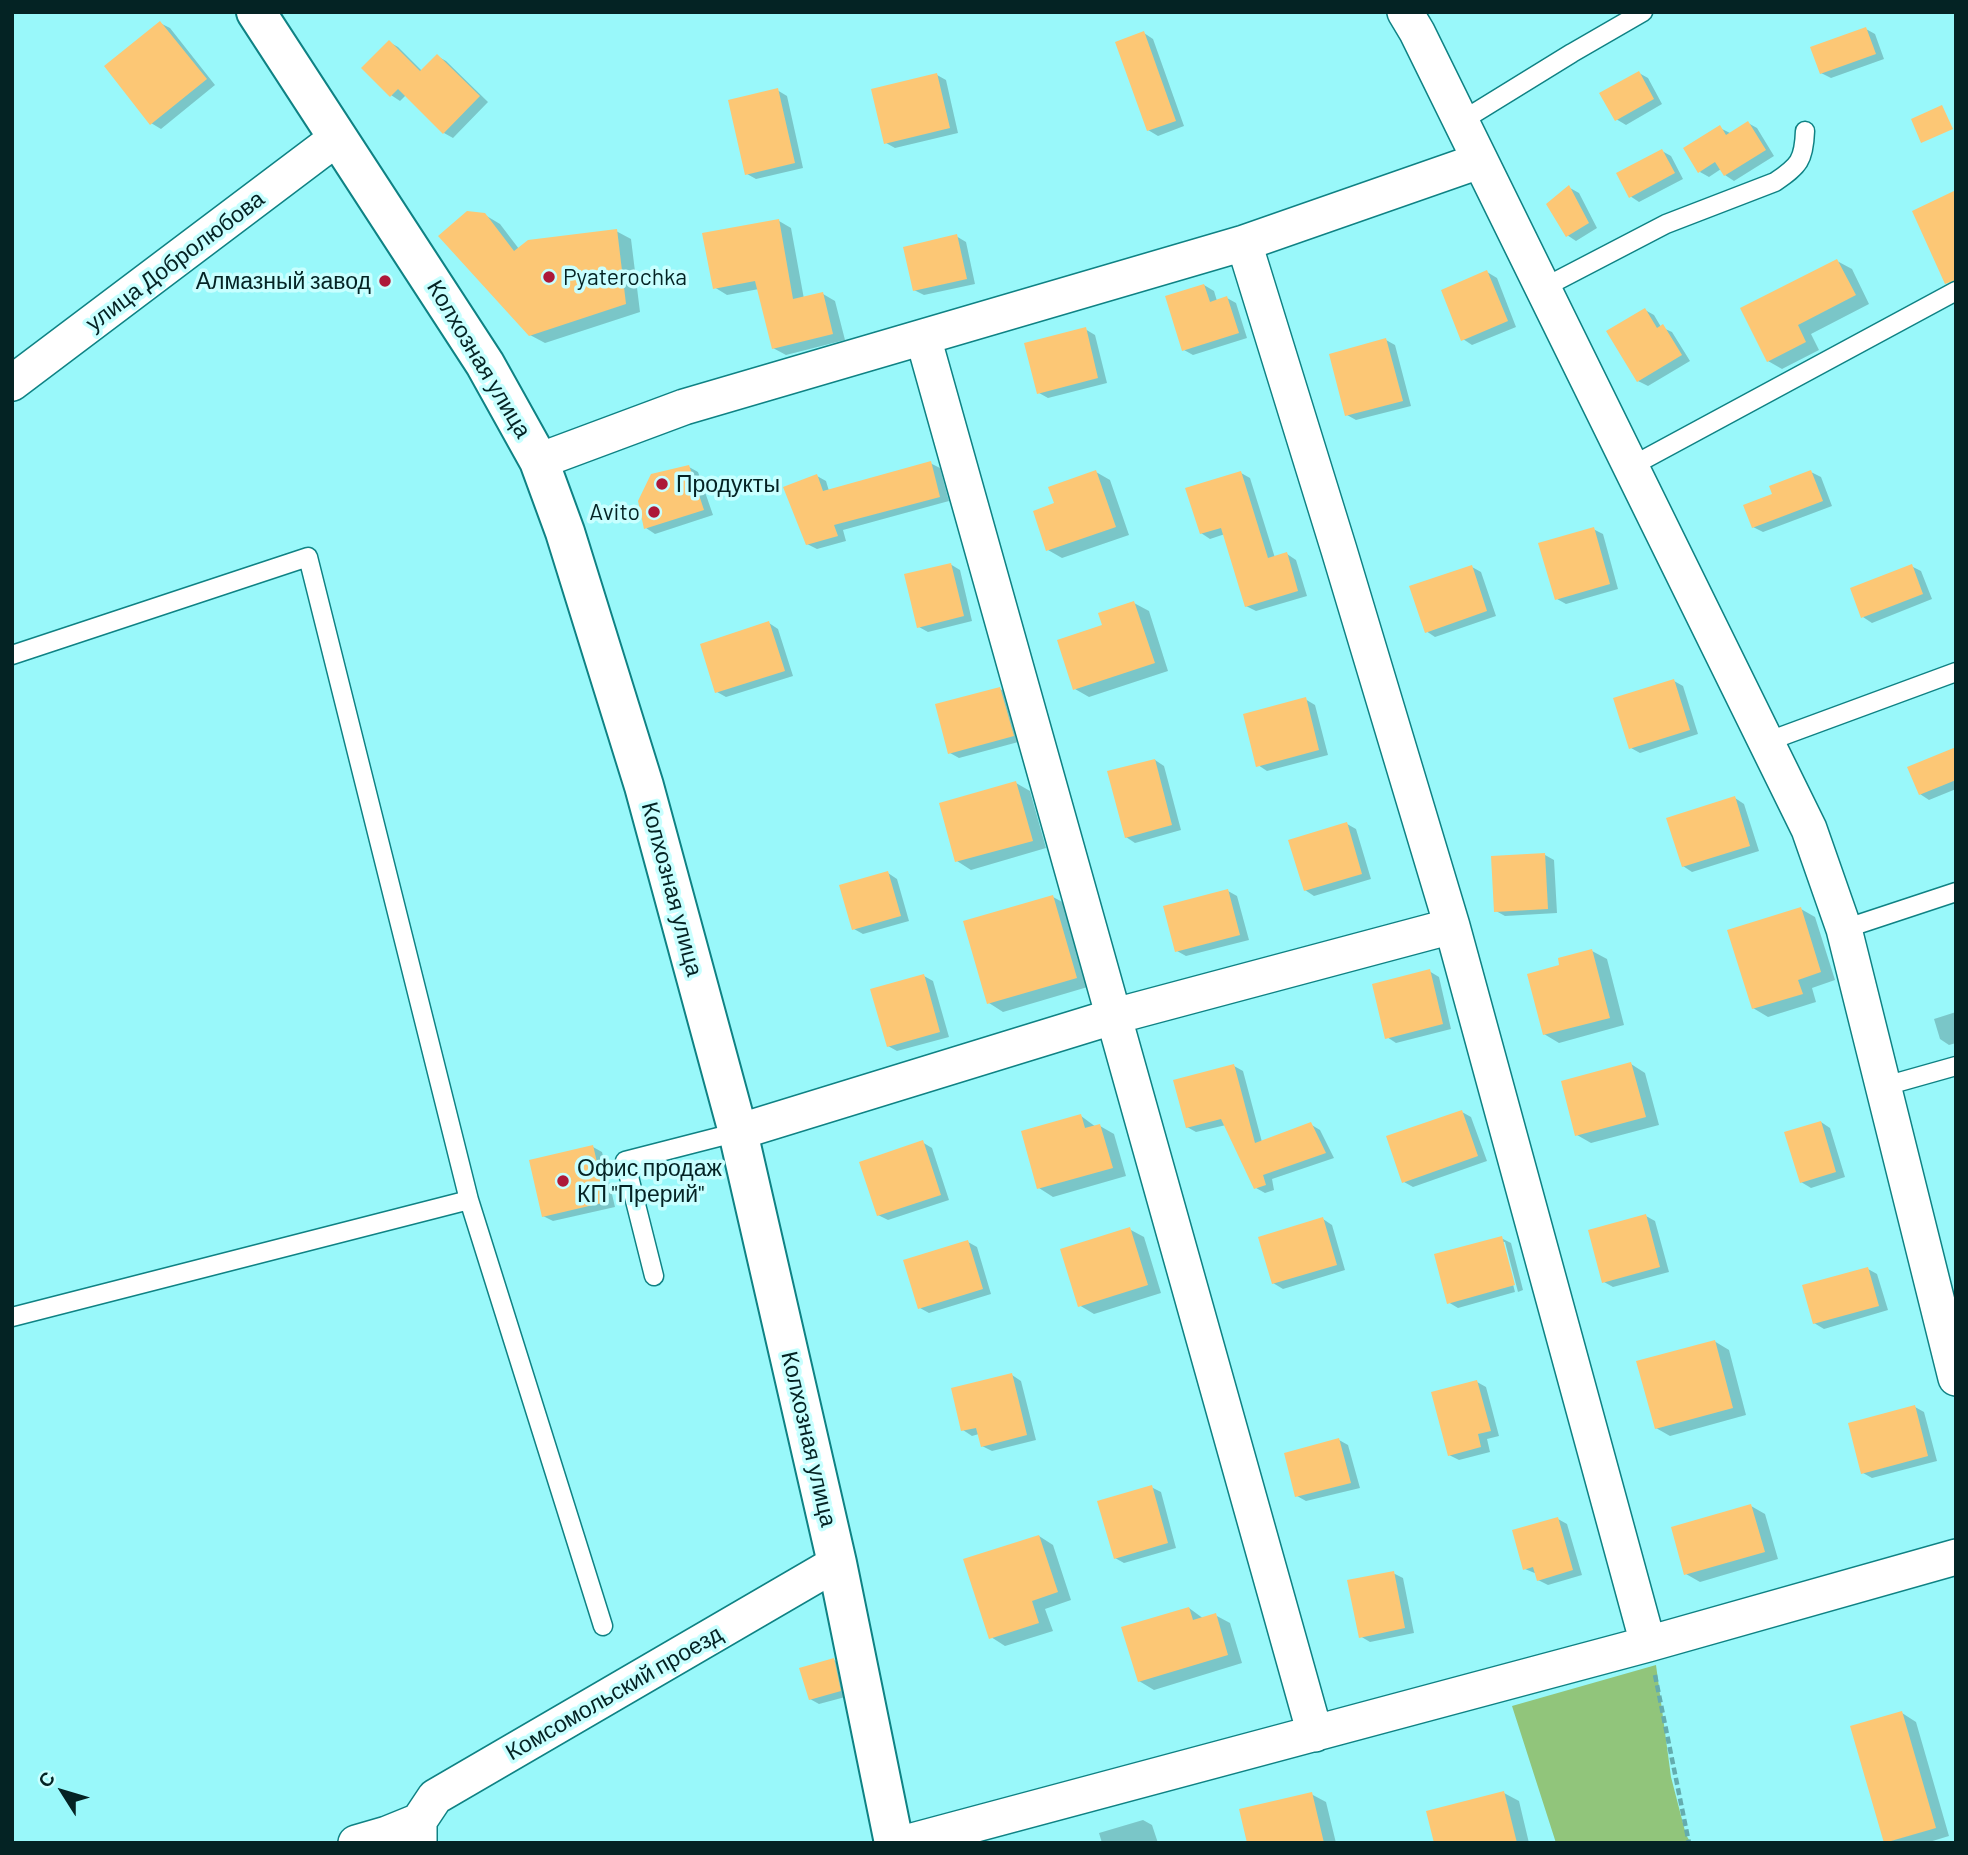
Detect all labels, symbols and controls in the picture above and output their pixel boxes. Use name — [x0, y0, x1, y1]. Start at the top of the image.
street label: улица Добролюбова — [80, 185, 270, 337]
place label: Pyaterochka — [563, 263, 687, 291]
place label: Алмазный завод — [196, 267, 371, 295]
marker: Pyaterochka — [541, 269, 557, 285]
marker: Алмазный завод — [377, 273, 393, 289]
street label: Колхозная улица — [421, 275, 537, 443]
place label: Продукты — [676, 470, 780, 498]
marker: Продукты — [654, 476, 670, 492]
place label: Avito — [589, 498, 640, 526]
marker: Avito — [646, 504, 662, 520]
street label: Колхозная улица — [635, 799, 709, 979]
place label: Офис продаж КП "Прерий" — [577, 1154, 722, 1208]
marker: Офис продаж КП "Прерий" — [555, 1173, 571, 1189]
street label: Колхозная улица — [775, 1349, 843, 1529]
street label: Комсомольский проезд — [501, 1620, 727, 1766]
north arrow — [28, 1757, 98, 1827]
text: С — [33, 1767, 59, 1791]

